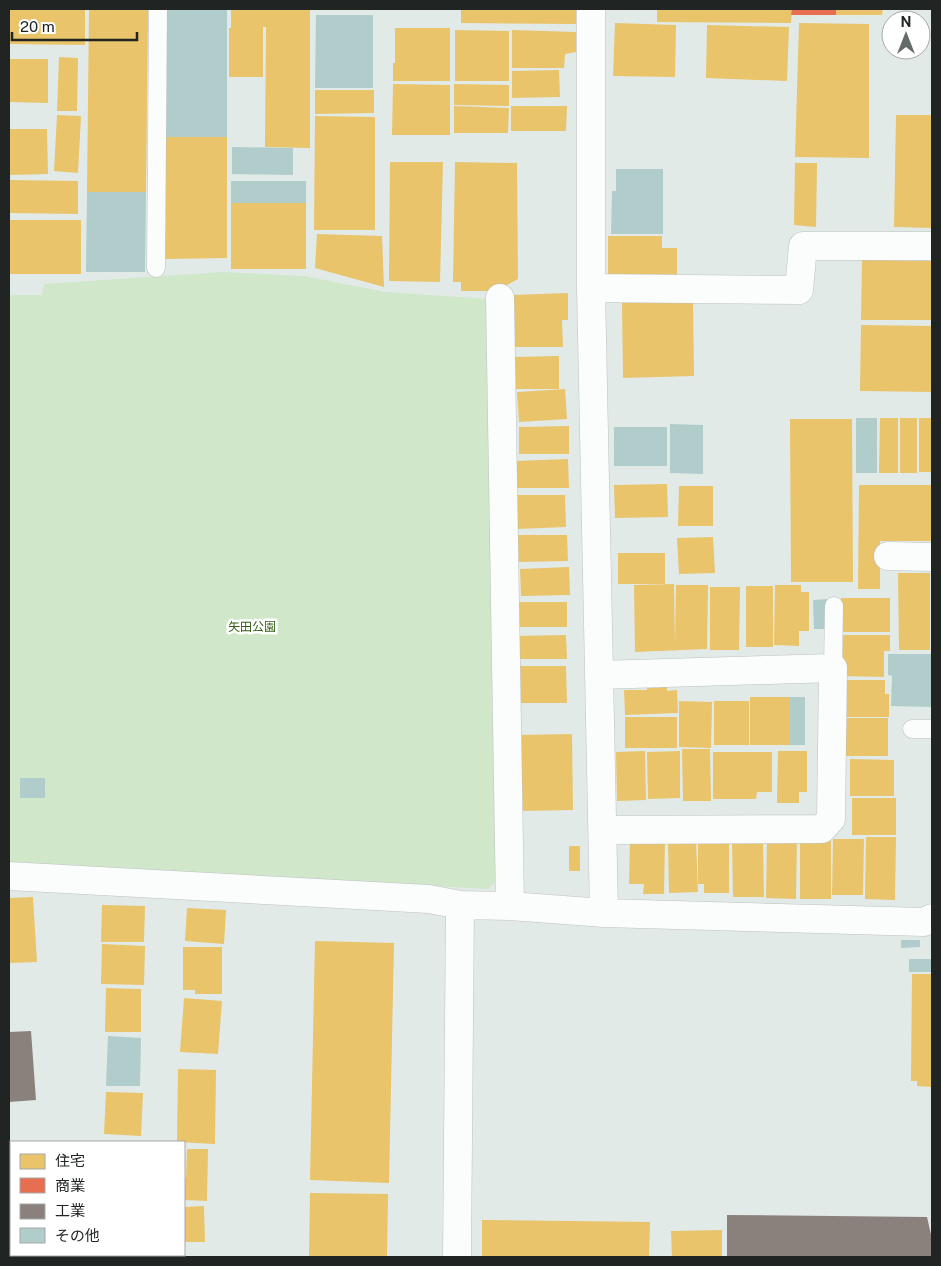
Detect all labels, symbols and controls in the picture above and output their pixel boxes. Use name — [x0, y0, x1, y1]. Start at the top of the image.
scale bar — [12, 10, 138, 42]
north arrow — [881, 10, 931, 60]
text: N — [901, 14, 911, 30]
text: 20 m — [20, 18, 55, 35]
park label: 矢田公園 — [228, 620, 276, 634]
legend — [10, 1141, 185, 1256]
text: 住宅 — [55, 1152, 85, 1169]
text: 商業 — [55, 1177, 85, 1194]
text: 工業 — [55, 1202, 85, 1219]
text: その他 — [55, 1227, 100, 1244]

